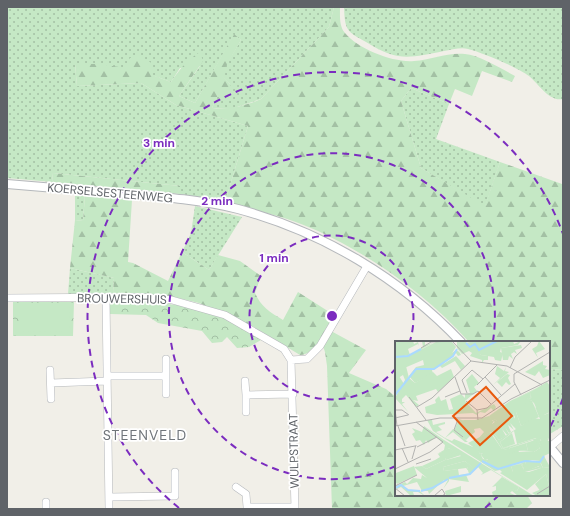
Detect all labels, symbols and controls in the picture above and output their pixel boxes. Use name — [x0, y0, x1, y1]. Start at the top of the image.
text: 3 min — [143, 135, 175, 151]
street label: KOERSELSESTEENWEG — [47, 180, 173, 206]
text: 2 min — [201, 193, 233, 209]
text: 1 min — [259, 250, 289, 266]
street label: BROUWERSHUIS — [77, 290, 167, 308]
centre of rings — [325, 309, 339, 323]
inset map — [395, 341, 550, 496]
street label: WULPSTRAAT — [285, 413, 303, 489]
district label: STEENVELD — [103, 426, 187, 444]

